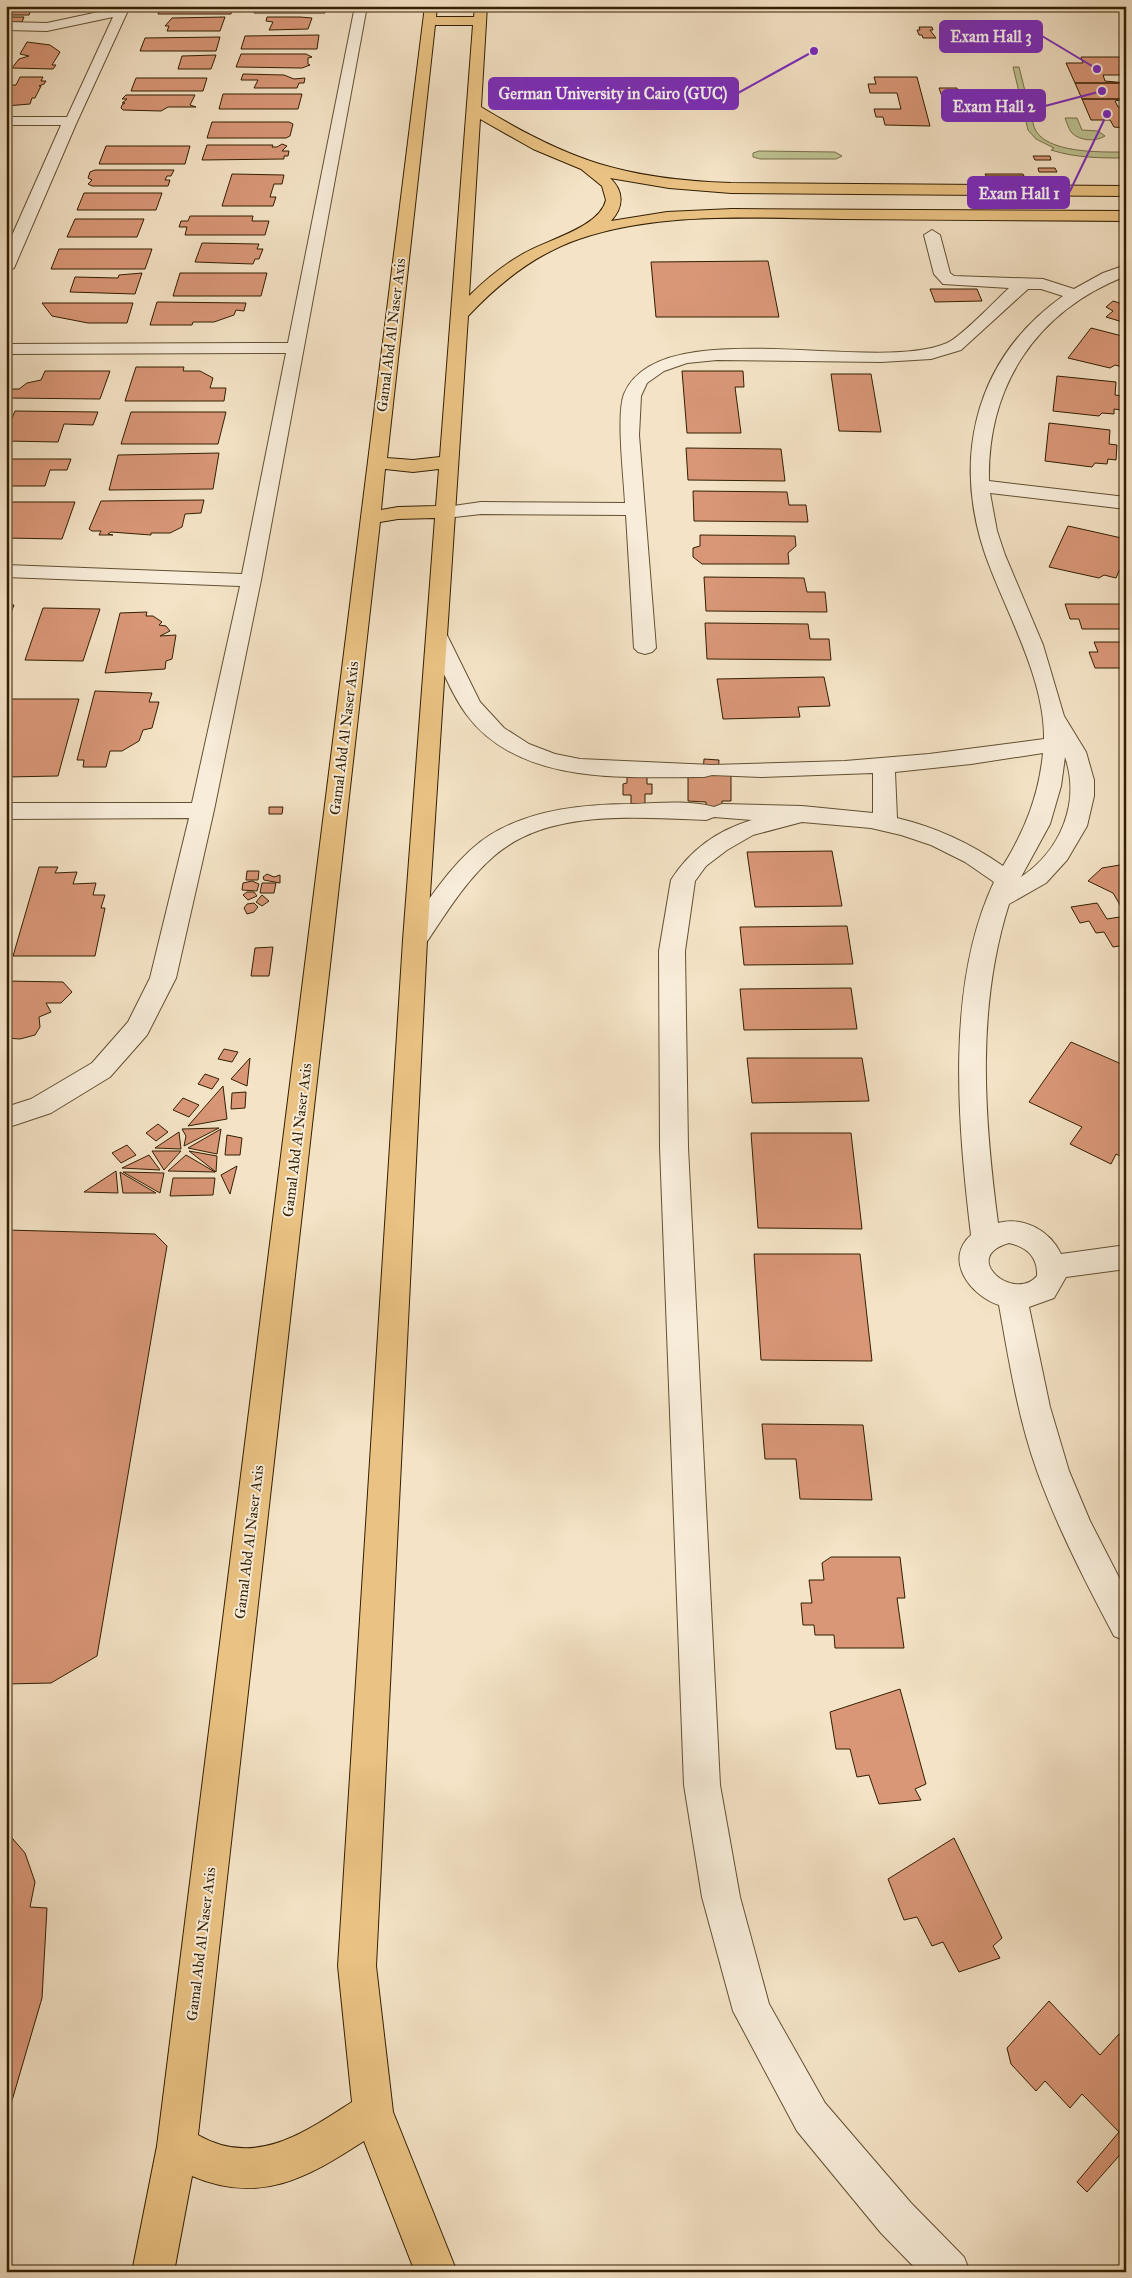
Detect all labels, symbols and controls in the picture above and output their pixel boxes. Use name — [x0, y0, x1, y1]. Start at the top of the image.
callout: Exam Hall 3 — [940, 21, 1042, 52]
text: Exam Hall 3 — [950, 27, 1032, 47]
callout: German University in Cairo (GUC) — [489, 78, 738, 109]
text: German University in Cairo (GUC) — [499, 84, 728, 104]
callout: Exam Hall 2 — [942, 90, 1045, 121]
text: Exam Hall 2 — [953, 97, 1037, 116]
callout: Exam Hall 1 — [968, 177, 1069, 208]
text: Exam Hall 1 — [978, 184, 1060, 203]
street label: Gamal Abd Al Naser Axis — [373, 257, 409, 413]
street label: Gamal Abd Al Naser Axis — [326, 660, 362, 816]
street label: Gamal Abd Al Naser Axis — [279, 1062, 315, 1218]
street label: Gamal Abd Al Naser Axis — [231, 1464, 267, 1620]
street label: Gamal Abd Al Naser Axis — [183, 1866, 219, 2022]

